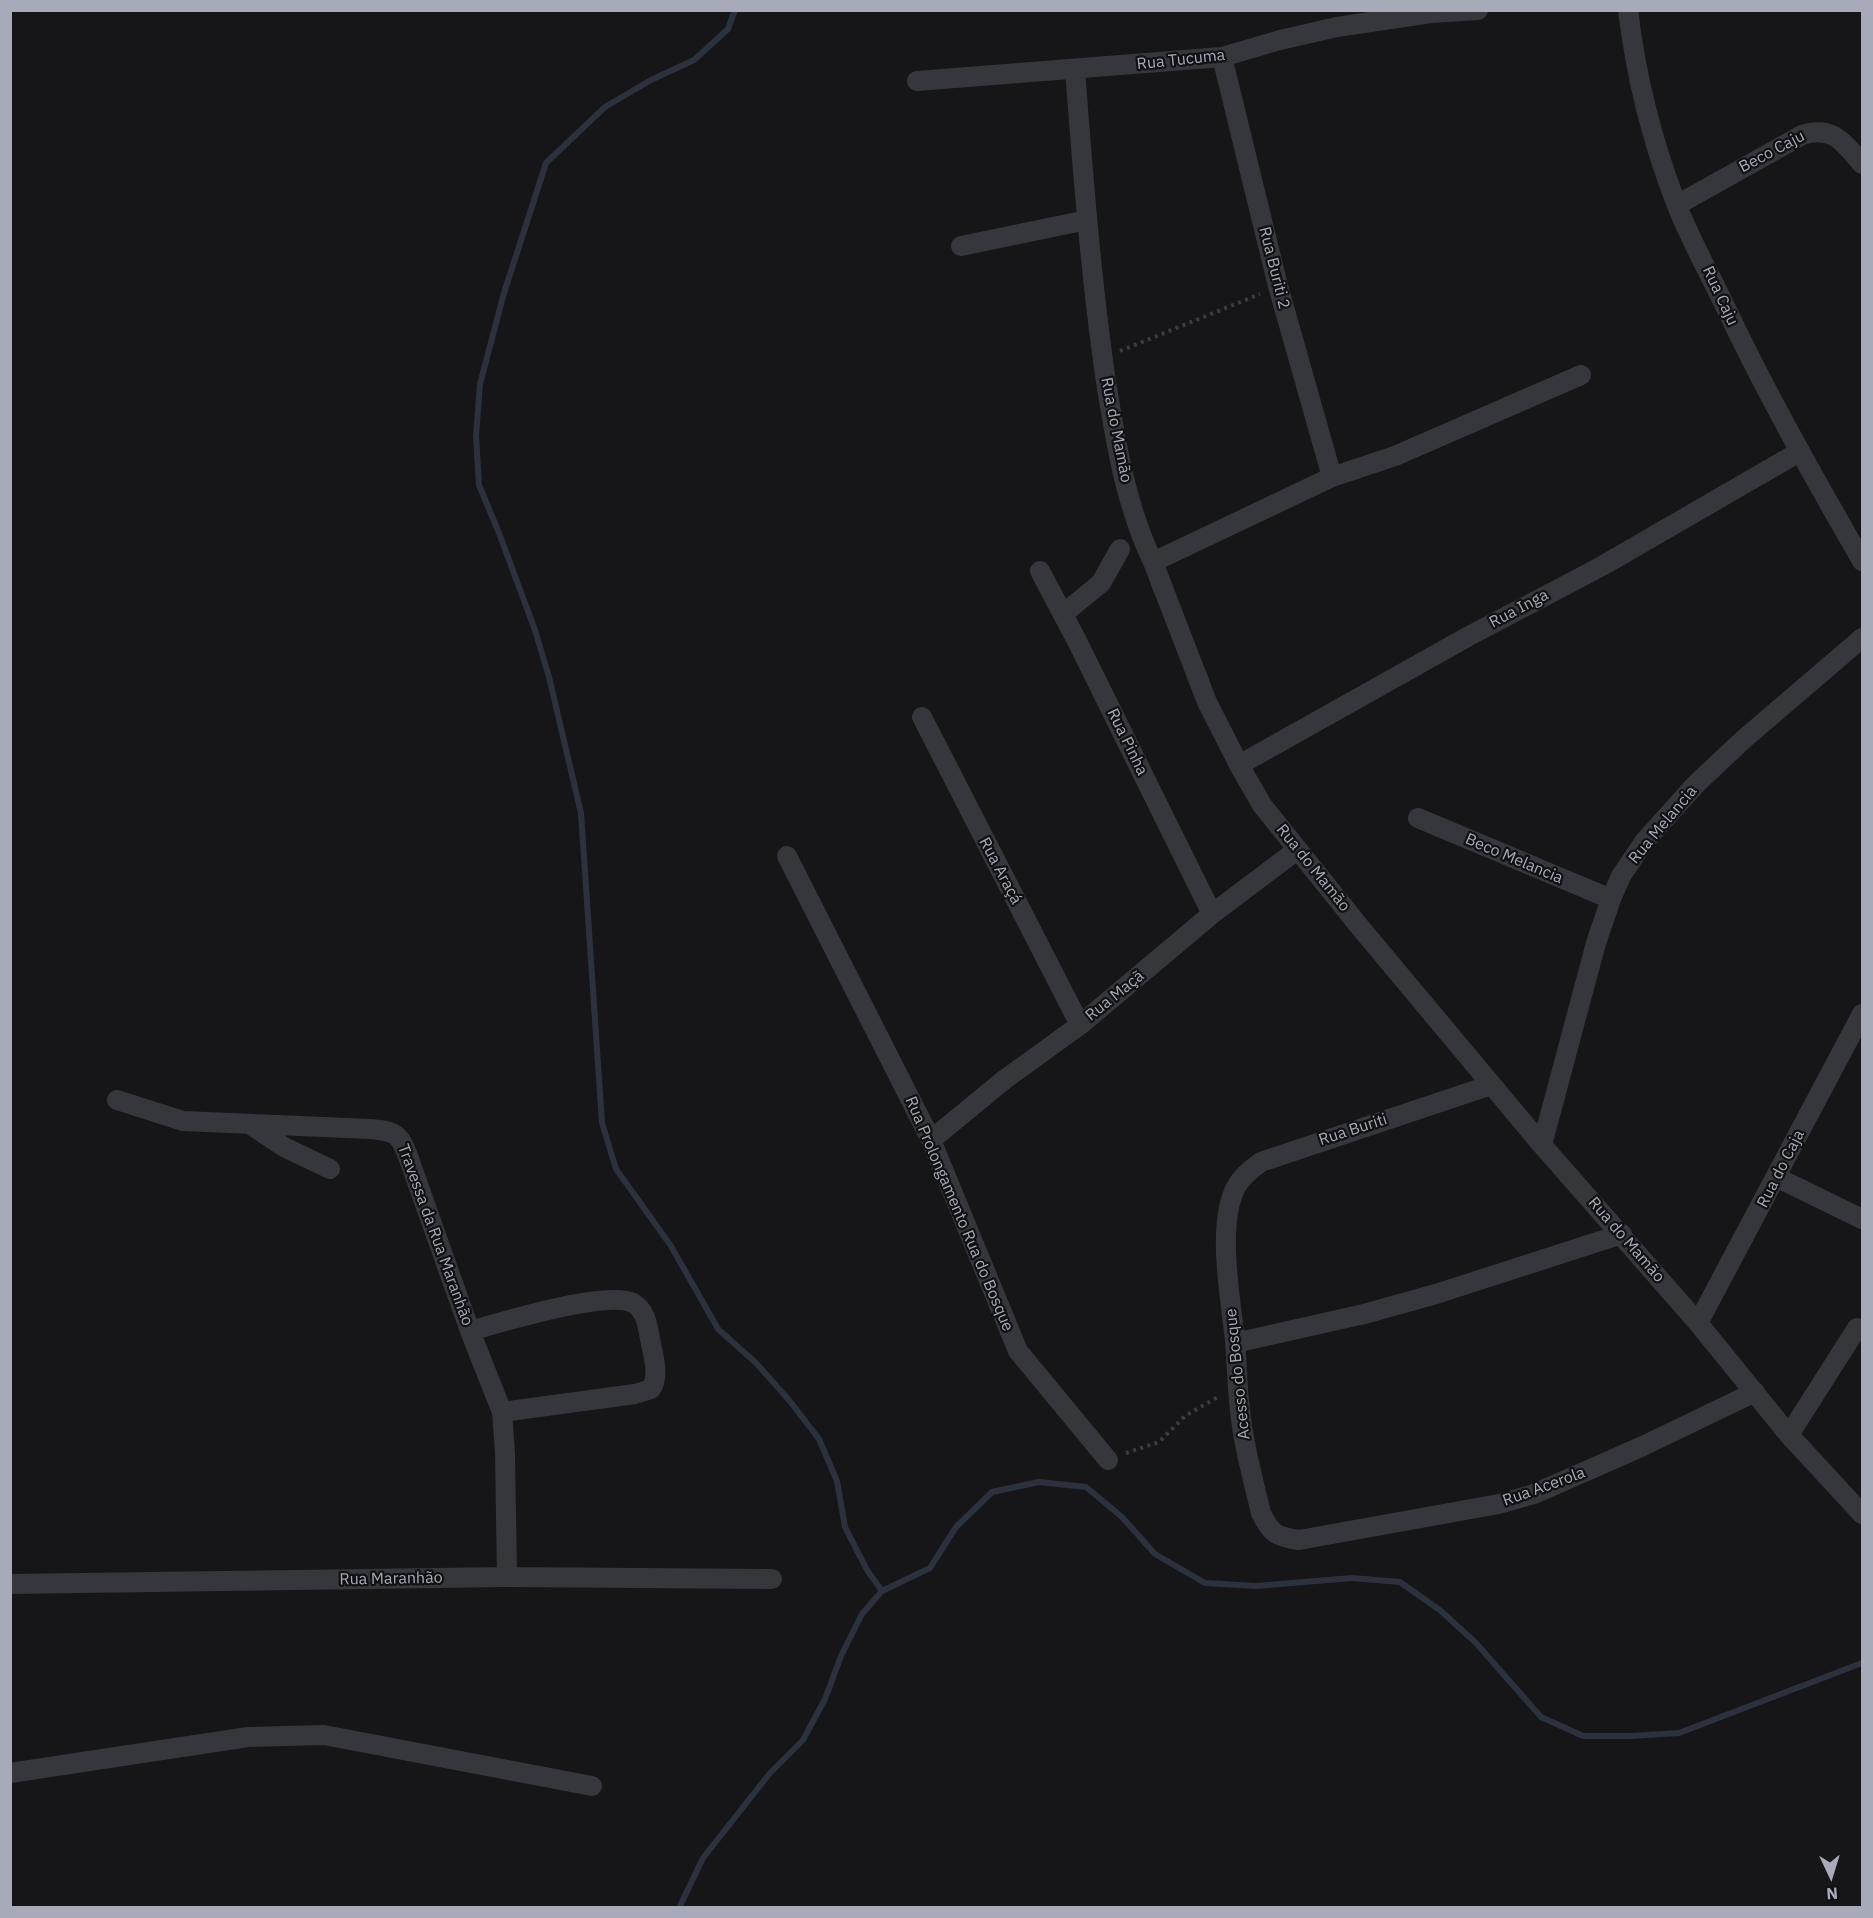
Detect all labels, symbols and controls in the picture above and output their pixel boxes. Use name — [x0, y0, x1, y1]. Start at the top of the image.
street label: Rua Tucuma — [1136, 46, 1226, 74]
street label: Beco Caju — [1736, 127, 1808, 177]
street label: Rua Buriti 2 — [1255, 225, 1293, 311]
street label: Rua Caju — [1698, 263, 1742, 329]
street label: Rua do Mamão — [1096, 376, 1136, 484]
street label: Rua Inga — [1486, 585, 1552, 633]
street label: Rua Pinha — [1103, 705, 1151, 779]
street label: Rua Melancia — [1625, 782, 1701, 868]
street label: Rua do Mamão — [1272, 821, 1354, 915]
street label: Beco Melancia — [1462, 830, 1566, 888]
street label: Rua Araçá — [974, 834, 1026, 908]
street label: Rua Maçã — [1082, 967, 1148, 1025]
street label: Rua Prolongamento Rua do Bosque — [901, 1094, 1017, 1334]
street label: Rua Buriti — [1316, 1110, 1390, 1150]
street label: Rua do Caja — [1753, 1127, 1809, 1211]
street label: Travessa da Rua Maranhão — [393, 1142, 477, 1328]
street label: Rua do Mamão — [1584, 1193, 1668, 1287]
street label: Acesso do Bosque — [1222, 1308, 1254, 1440]
street label: Rua Acerola — [1500, 1463, 1588, 1511]
street label: Rua Maranhão — [339, 1569, 443, 1589]
north arrow — [1801, 1846, 1861, 1906]
text: N — [1826, 1884, 1839, 1904]

